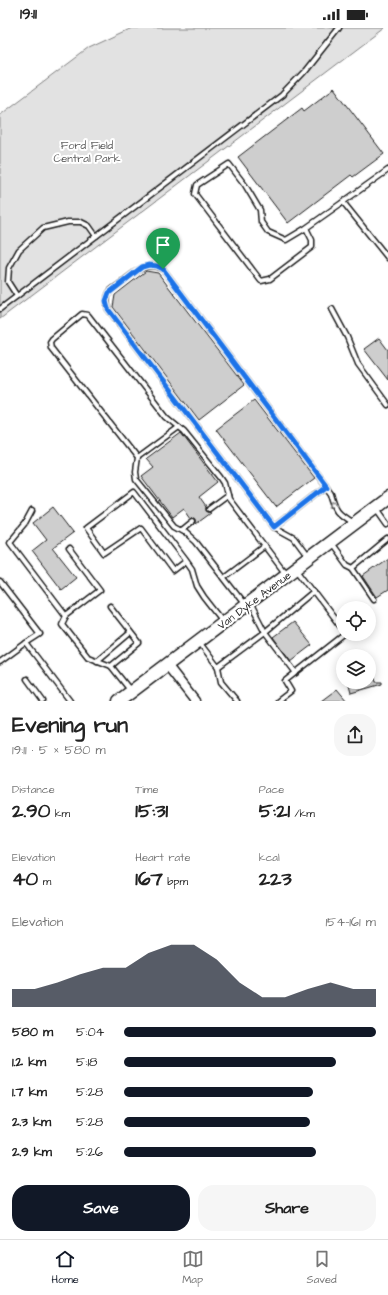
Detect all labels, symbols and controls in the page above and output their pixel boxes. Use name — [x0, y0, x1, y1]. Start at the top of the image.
text: 19:11 — [20, 4, 37, 25]
park label: Ford Field Central Park — [54, 138, 121, 166]
pin — [146, 228, 180, 269]
icon: arrive — [152, 234, 174, 256]
one-way arrow — [331, 500, 339, 507]
street label: Van Dyke Avenue — [214, 568, 295, 634]
map controls — [336, 601, 376, 689]
button: locate — [336, 601, 376, 641]
button: layers — [336, 649, 376, 689]
text: Evening run — [12, 710, 128, 741]
button: share — [334, 714, 376, 756]
text: 19:11 · 5 × 580 m — [12, 741, 106, 759]
text: Distance — [12, 782, 55, 797]
text: Time — [135, 782, 158, 797]
text: Pace — [259, 782, 284, 797]
text: 2.90 — [12, 797, 50, 825]
text: 15:31 — [135, 797, 168, 825]
text: 5:21 — [259, 797, 290, 825]
text: km — [50, 806, 70, 821]
text: /km — [290, 806, 315, 821]
text: Elevation — [12, 850, 55, 865]
text: Heart rate — [135, 850, 191, 865]
text: kcal — [259, 850, 280, 865]
text: 40 — [12, 865, 38, 893]
text: 167 — [135, 865, 163, 893]
text: 223 — [259, 865, 292, 893]
text: m — [38, 874, 51, 889]
text: bpm — [163, 874, 188, 889]
text: Elevation — [12, 913, 63, 931]
text: 154–161 m — [325, 913, 376, 931]
text: 580 m — [12, 1023, 53, 1041]
text: 5:04 — [76, 1023, 104, 1041]
text: 1.2 km — [12, 1053, 46, 1071]
text: 5:18 — [76, 1053, 97, 1071]
text: 1.7 km — [12, 1083, 47, 1101]
text: 5:28 — [76, 1083, 103, 1101]
text: 2.3 km — [12, 1113, 51, 1131]
text: 5:28 — [76, 1113, 103, 1131]
text: 2.9 km — [12, 1143, 52, 1161]
text: 5:26 — [76, 1143, 103, 1161]
button: Save — [12, 1185, 190, 1231]
button: Share — [198, 1185, 376, 1231]
tab: Home — [51, 1248, 79, 1287]
tab: Map — [182, 1248, 204, 1287]
tab: Saved — [307, 1248, 337, 1287]

